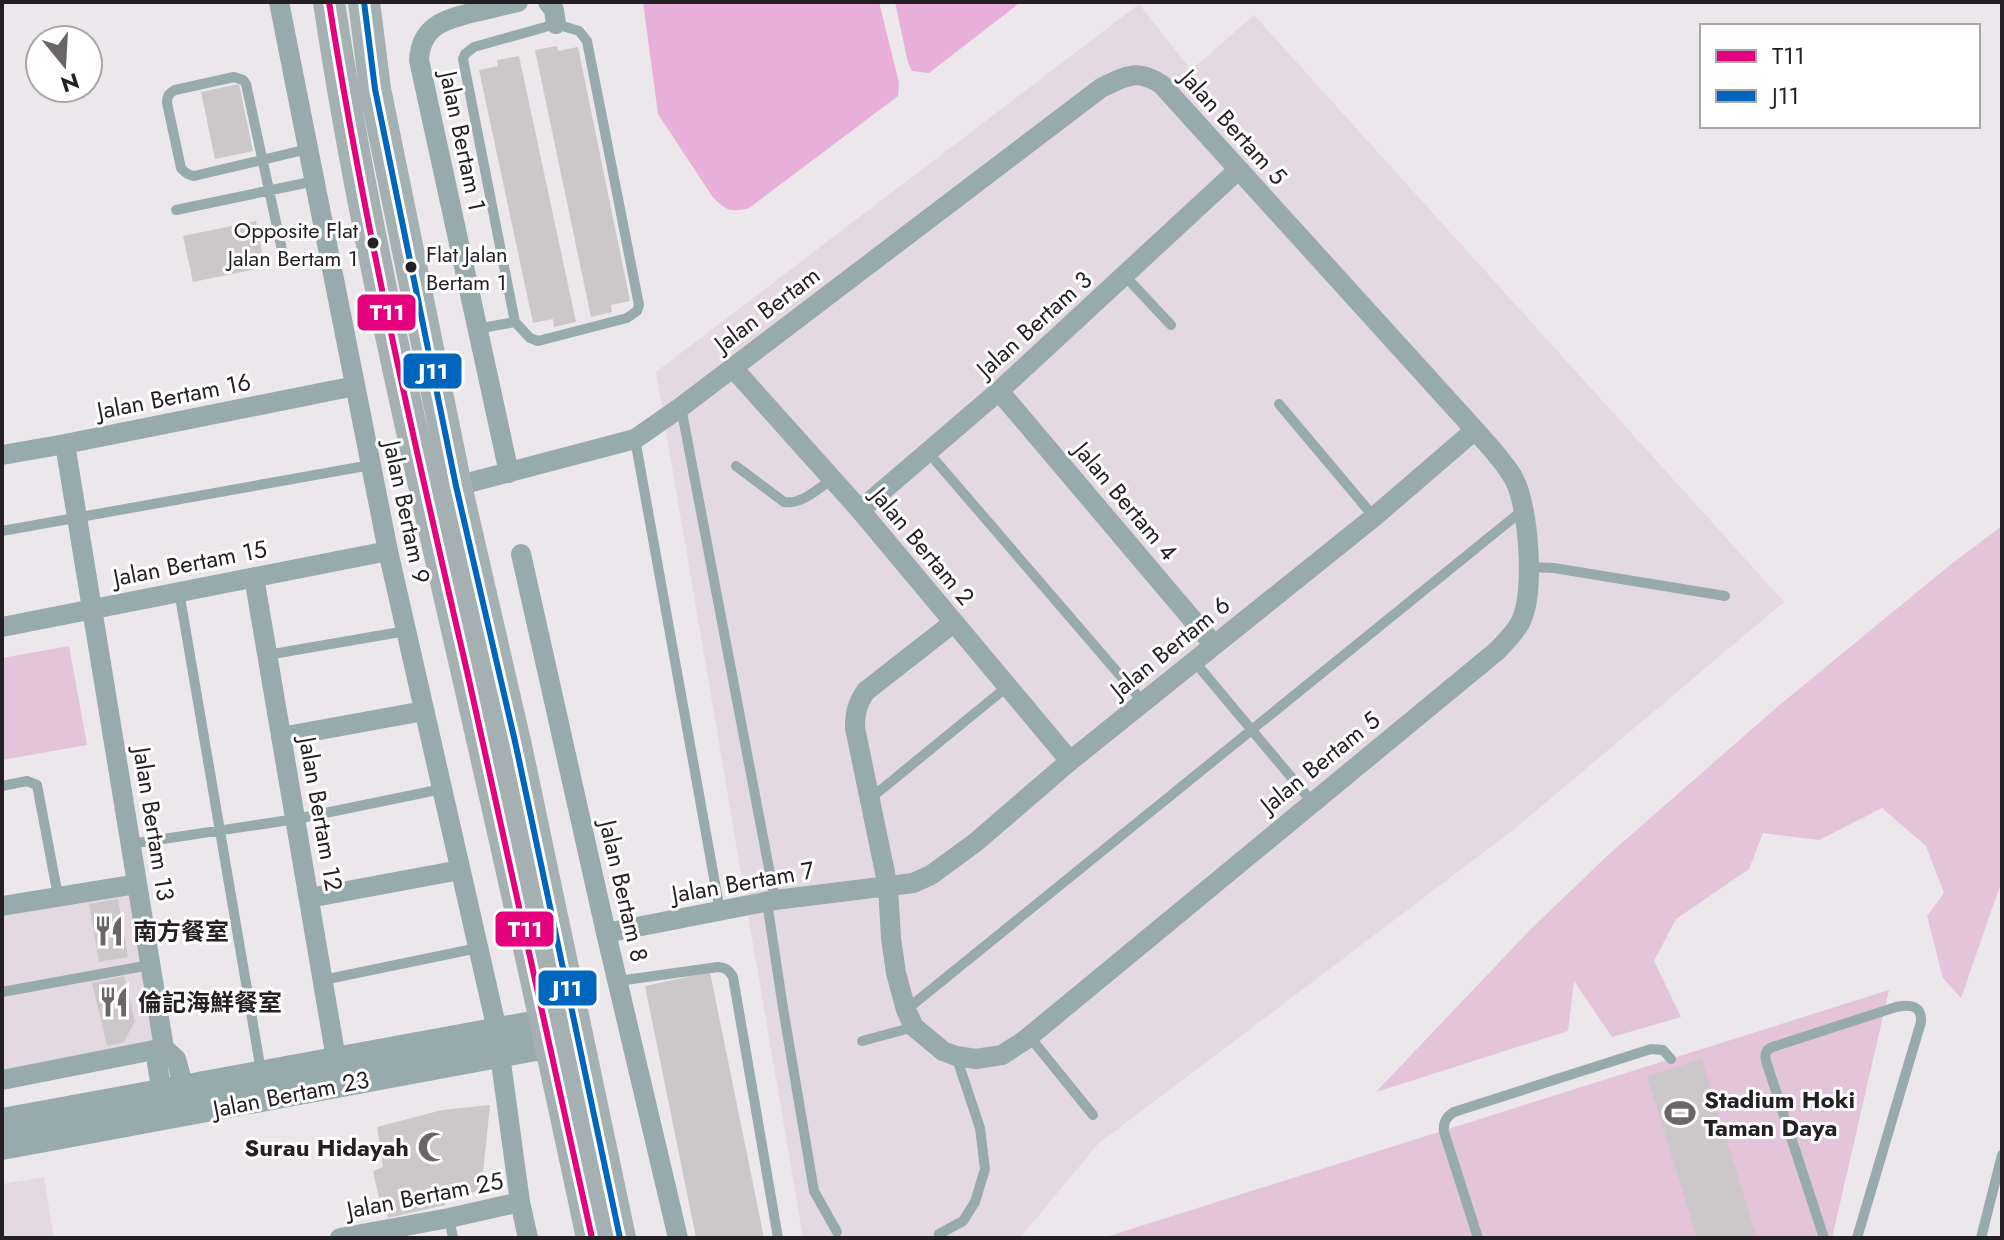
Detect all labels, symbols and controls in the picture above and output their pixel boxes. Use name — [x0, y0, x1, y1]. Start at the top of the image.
north arrow — [24, 24, 104, 104]
legend — [1700, 24, 1980, 128]
text: T11 — [1772, 38, 1805, 73]
street label: Jalan Bertam 5 — [1171, 59, 1295, 193]
text: N — [57, 65, 83, 101]
street label: Jalan Bertam 1 — [430, 65, 495, 214]
text: J11 — [1769, 78, 1799, 113]
place label: Opposite Flat Jalan Bertam 1 — [225, 214, 359, 274]
marker: Opposite Flat Jalan Bertam 1 — [365, 235, 381, 251]
place label: Flat Jalan Bertam 1 — [426, 238, 508, 298]
street label: Jalan Bertam — [704, 258, 827, 362]
marker: Flat Jalan Bertam 1 — [403, 259, 419, 275]
street label: Jalan Bertam 3 — [966, 263, 1099, 387]
line badge: T11 — [356, 293, 417, 332]
text: T11 — [370, 296, 404, 328]
line badge: J11 — [402, 352, 463, 390]
text: J11 — [414, 355, 448, 387]
street label: Jalan Bertam 16 — [91, 364, 254, 429]
street label: Jalan Bertam 4 — [1064, 432, 1186, 568]
street label: Jalan Bertam 9 — [374, 434, 439, 587]
street label: Jalan Bertam 2 — [861, 477, 983, 613]
street label: Jalan Bertam 15 — [107, 531, 270, 596]
street label: Jalan Bertam 6 — [1100, 588, 1237, 708]
street label: Jalan Bertam 5 — [1250, 703, 1387, 823]
street label: Jalan Bertam 12 — [290, 731, 352, 894]
street label: Jalan Bertam 13 — [124, 742, 183, 903]
street label: Jalan Bertam 8 — [590, 814, 657, 965]
street label: Jalan Bertam 7 — [666, 852, 817, 912]
line badge: T11 — [494, 910, 555, 948]
text: T11 — [508, 913, 542, 945]
restaurant icon: 南方餐室 — [92, 914, 126, 948]
place label: 南方餐室 — [133, 914, 229, 949]
line badge: J11 — [537, 969, 598, 1007]
text: J11 — [548, 972, 582, 1004]
restaurant icon: 倫記海鮮餐室 — [97, 985, 131, 1019]
place label: 倫記海鮮餐室 — [138, 985, 282, 1020]
street label: Jalan Bertam 23 — [207, 1062, 372, 1127]
place label: Stadium Hoki Taman Daya — [1704, 1082, 1855, 1145]
sports icon: Stadium Hoki Taman Daya — [1663, 1096, 1697, 1130]
place label: Surau Hidayah — [244, 1130, 409, 1165]
mosque icon: Surau Hidayah — [416, 1130, 450, 1164]
street label: Jalan Bertam 25 — [341, 1163, 506, 1228]

